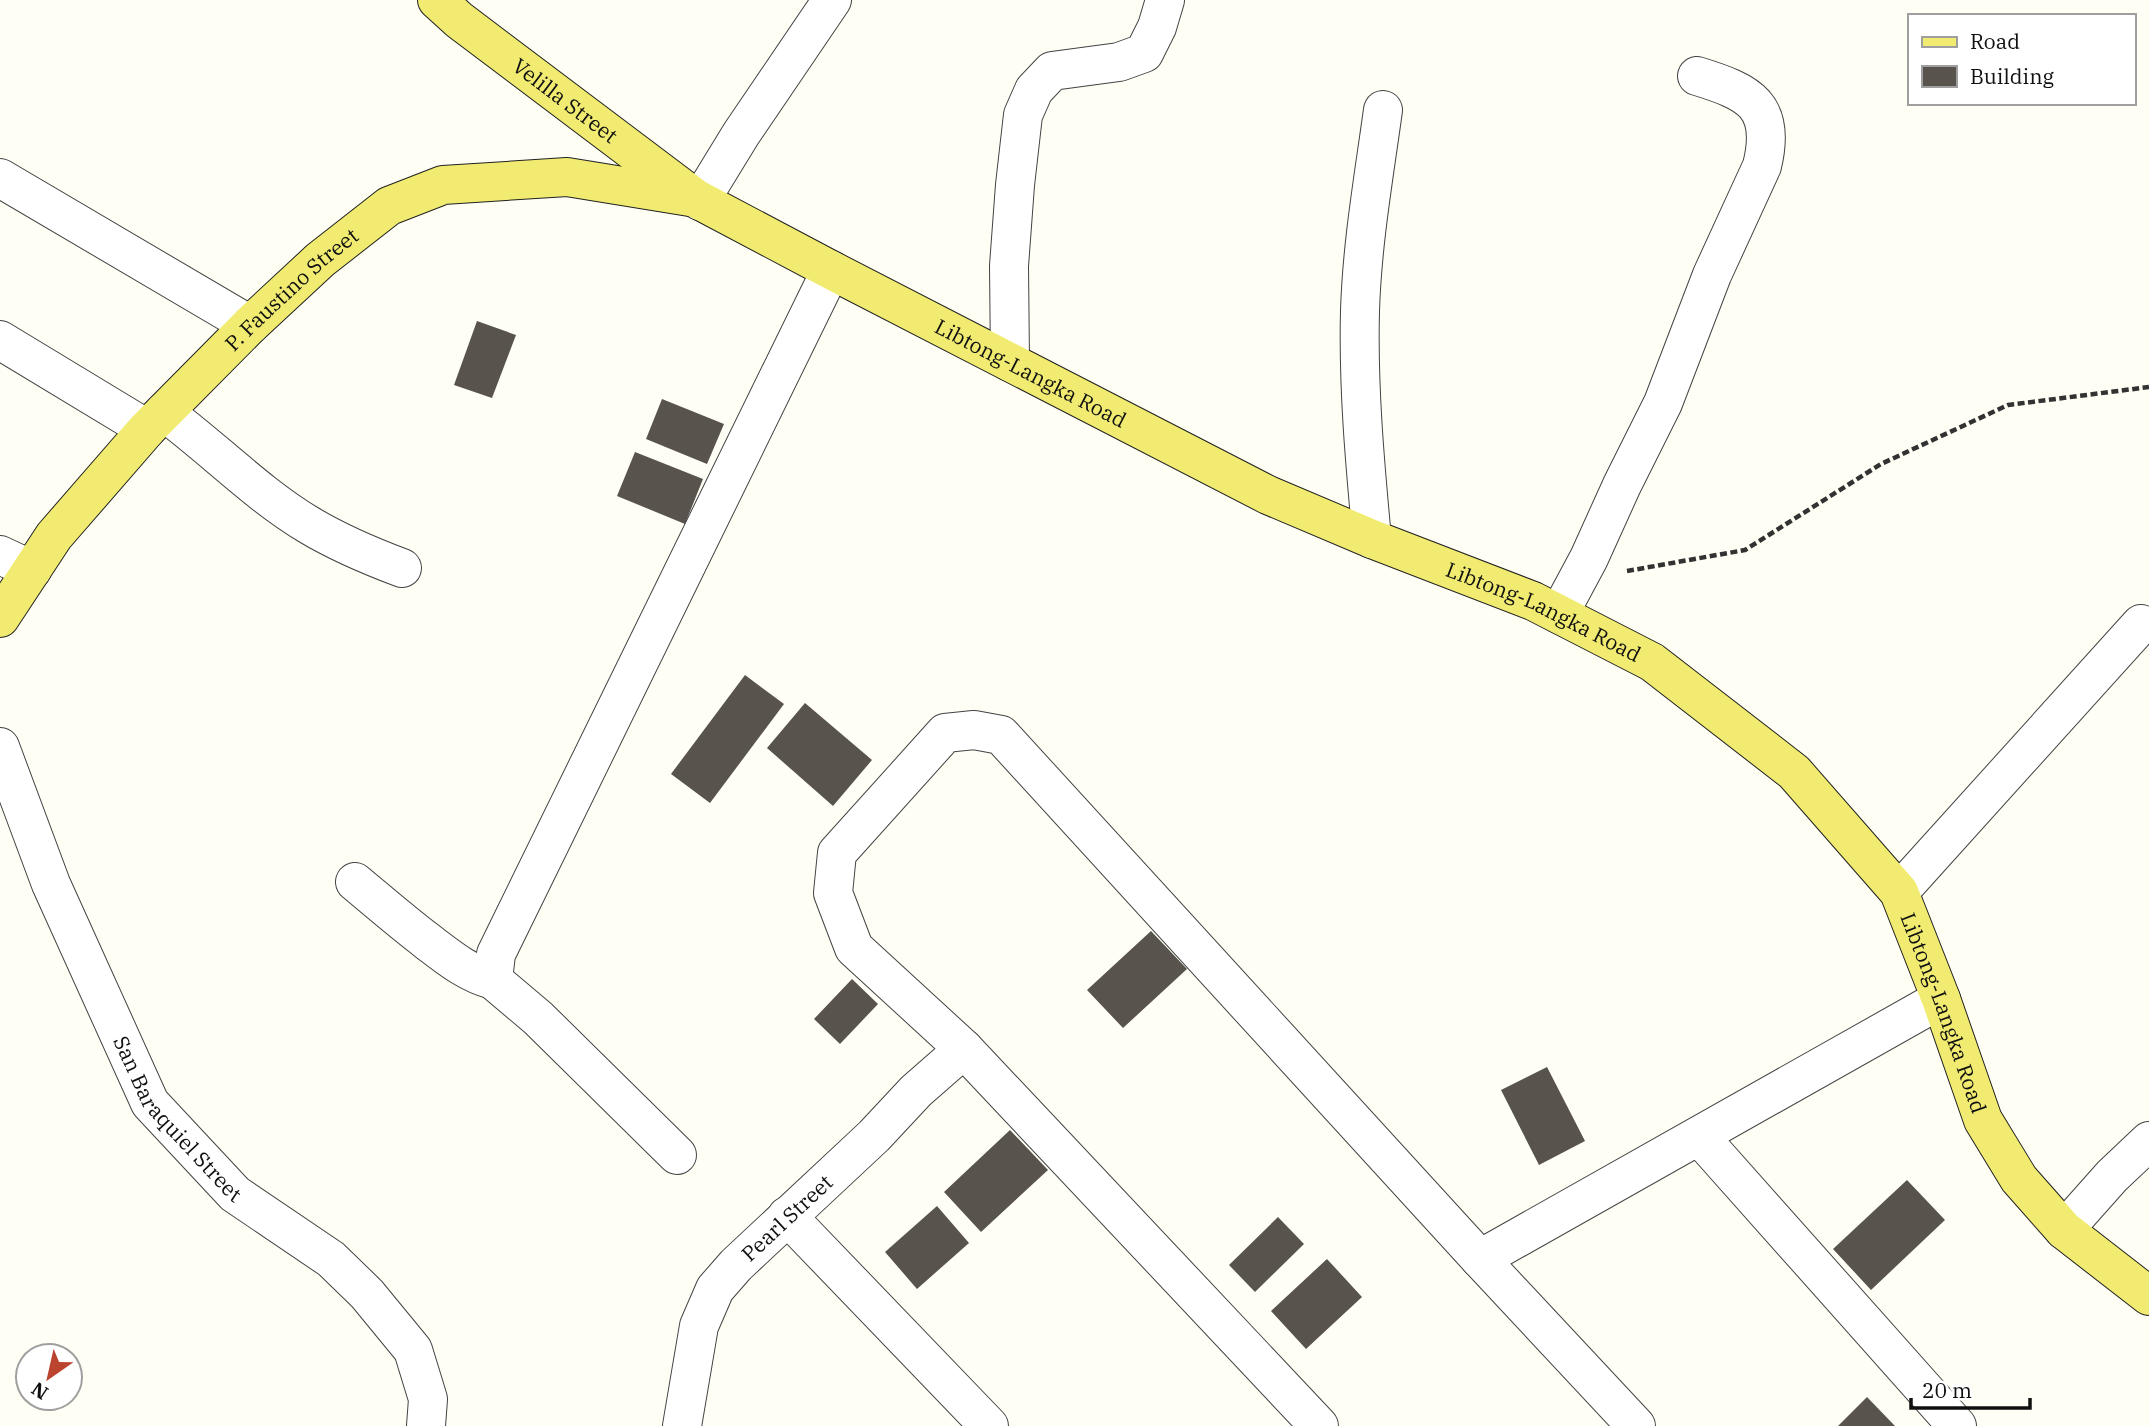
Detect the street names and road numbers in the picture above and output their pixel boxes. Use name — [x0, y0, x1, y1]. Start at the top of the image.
street label: Velilla Street — [507, 51, 624, 149]
street label: P. Faustino Street — [218, 221, 364, 357]
street label: Libtong-Langka Road — [930, 312, 1132, 434]
street label: Libtong-Langka Road — [1442, 555, 1646, 668]
street label: Libtong-Langka Road — [1894, 908, 1994, 1117]
street label: San Baraquiel Street — [107, 1031, 247, 1208]
street label: Pearl Street — [735, 1168, 838, 1267]

